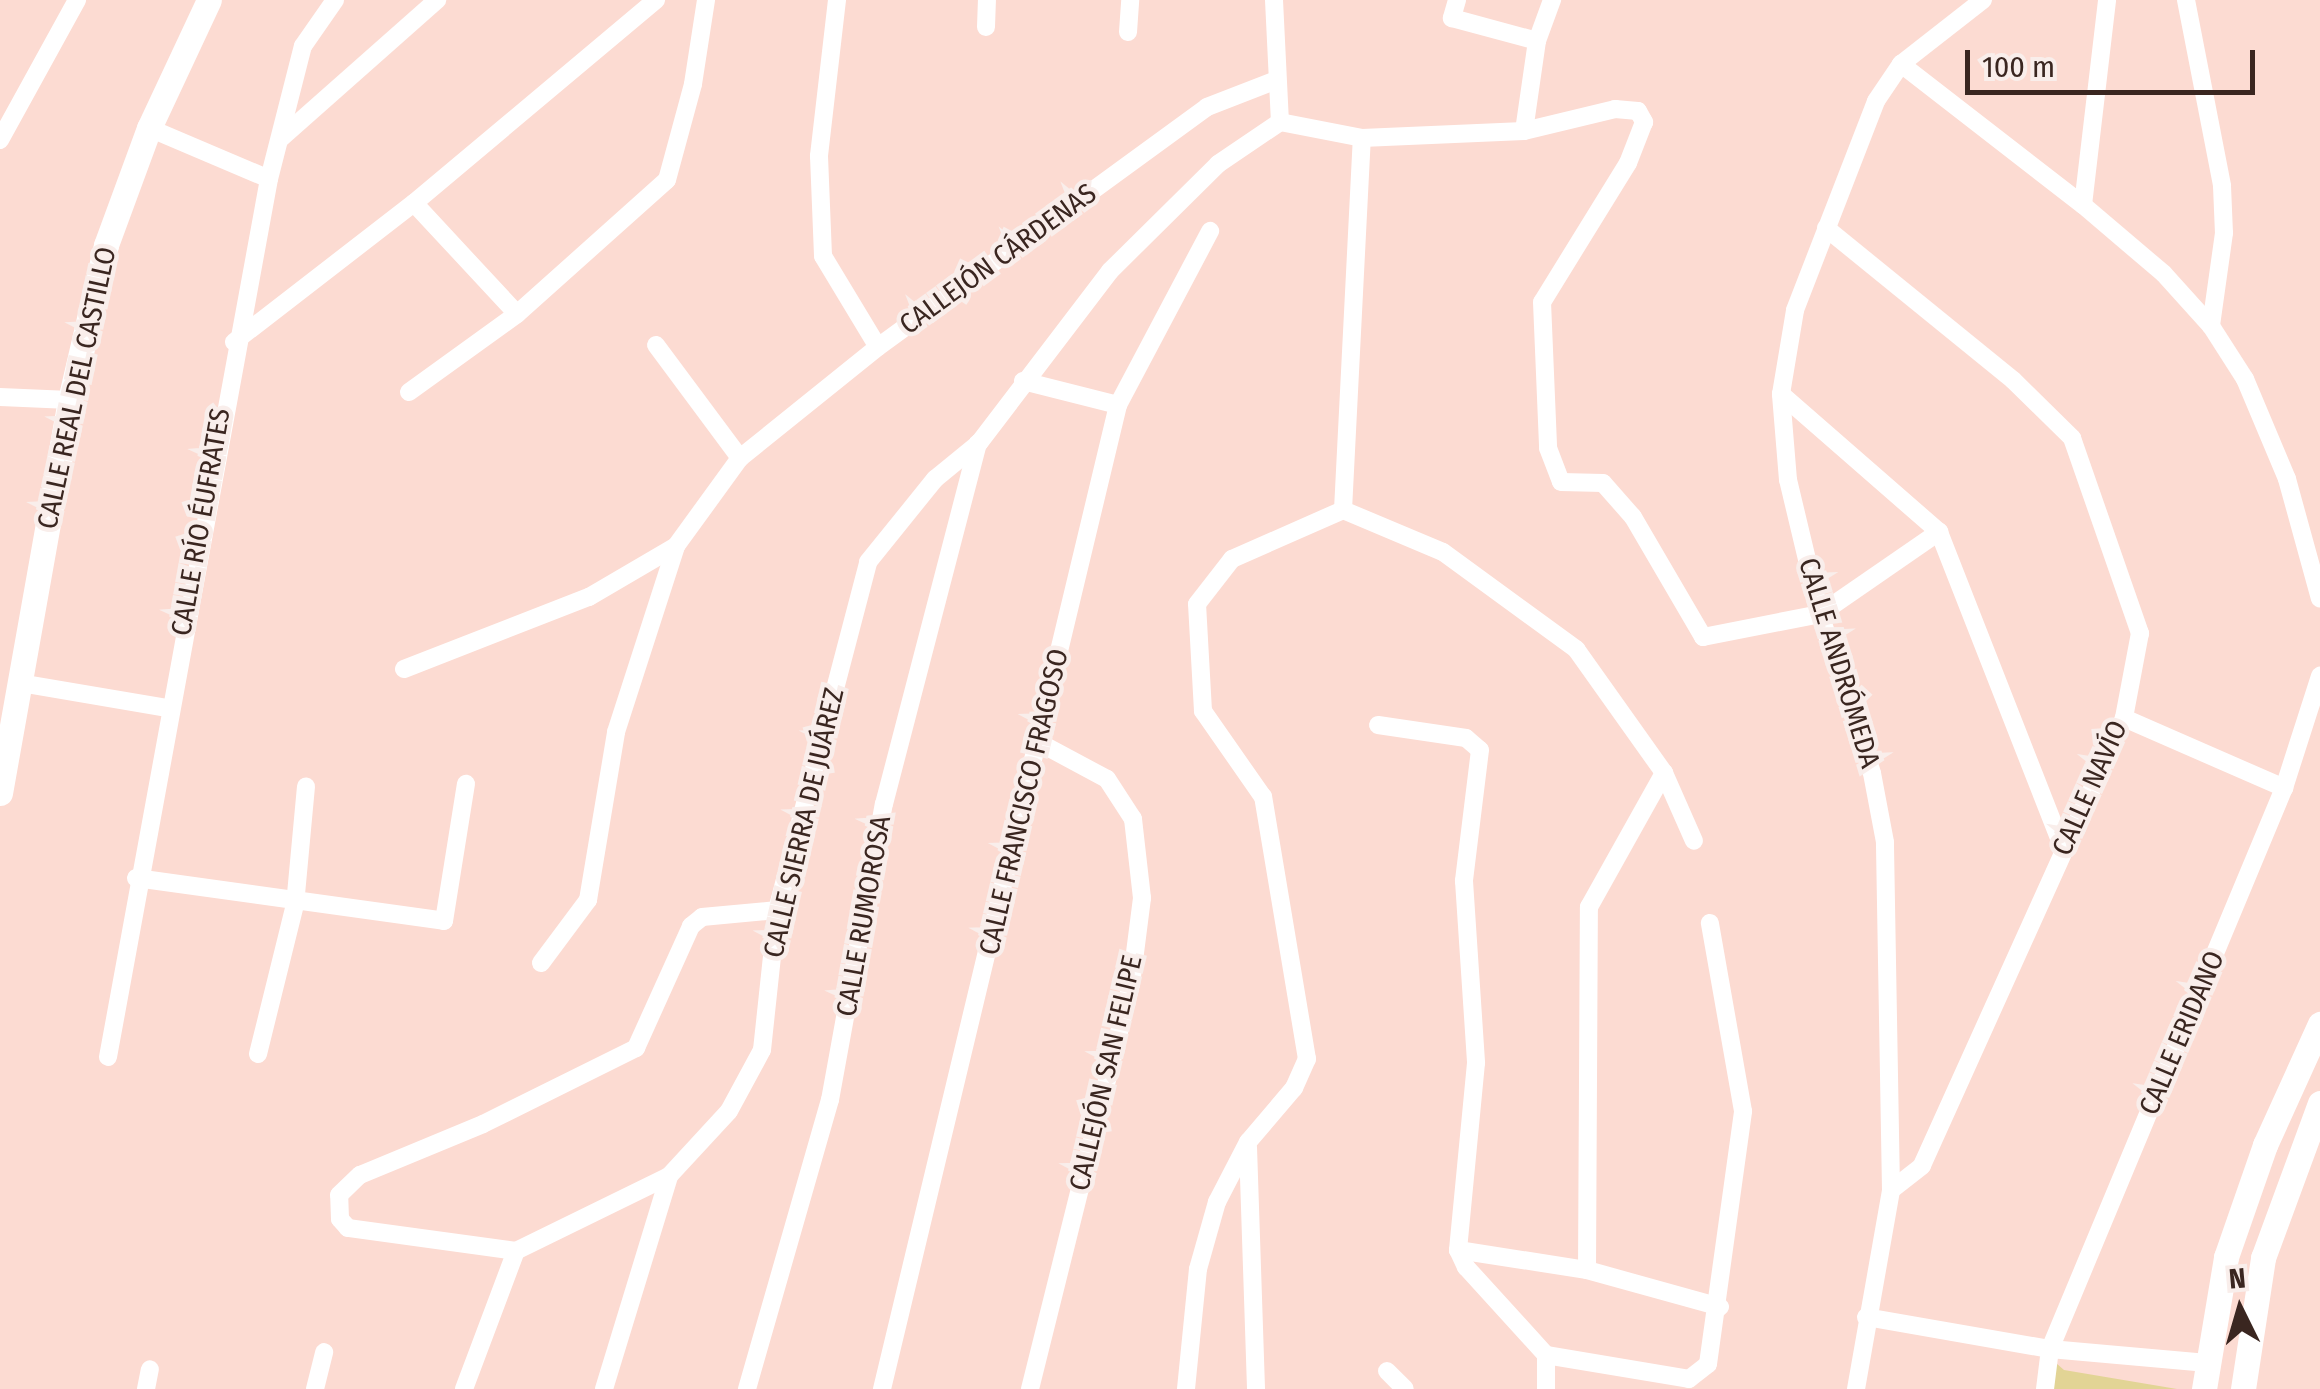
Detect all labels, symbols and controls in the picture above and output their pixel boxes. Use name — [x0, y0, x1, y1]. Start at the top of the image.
scale bar — [1970, 30, 2260, 92]
text: 100 m — [1982, 49, 2055, 85]
street label: CALLEJÓN CÁRDENAS — [893, 176, 1103, 342]
street label: CALLE REAL DEL CASTILLO — [31, 244, 123, 532]
street label: CALLE RÍO ÉUFRATES — [164, 406, 238, 638]
street label: CALLE ANDRÓMEDA — [1791, 554, 1887, 772]
street label: CALLE FRANCISCO FRAGOSO — [972, 646, 1076, 958]
street label: CALLE SIERRA DE JUÁREZ — [757, 685, 851, 961]
street label: CALLE NAVÍO — [2045, 715, 2135, 861]
street label: CALLE RUMOROSA — [830, 813, 898, 1019]
street label: CALLE ERIDANO — [2132, 946, 2232, 1120]
street label: CALLEJÓN SAN FELIPE — [1063, 952, 1149, 1194]
north arrow — [2190, 1259, 2290, 1359]
text: N — [2228, 1261, 2247, 1296]

